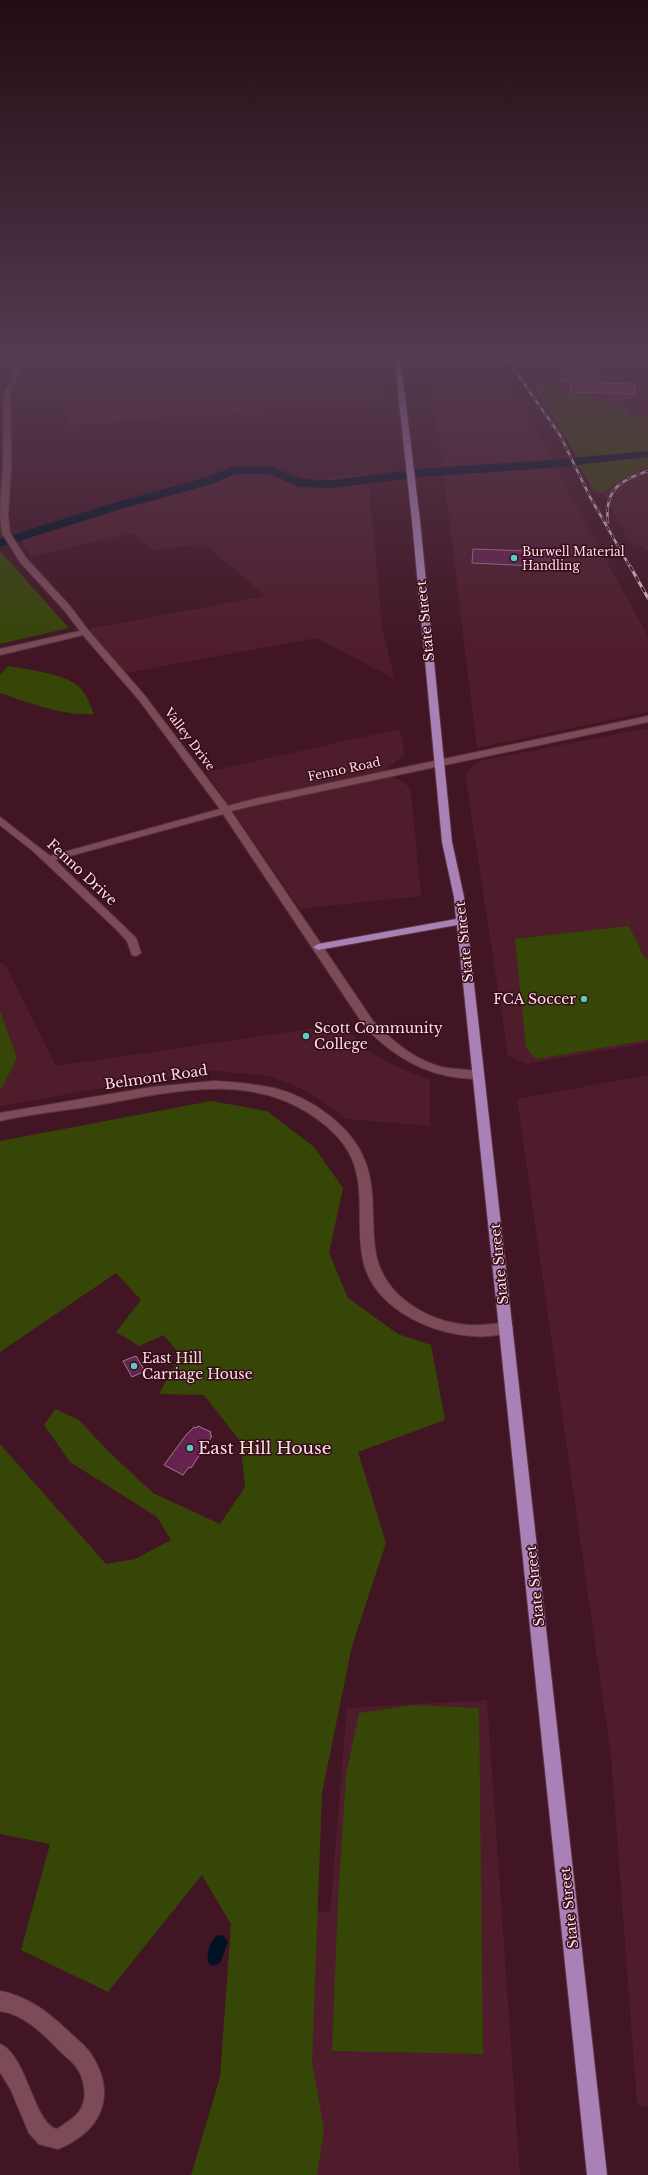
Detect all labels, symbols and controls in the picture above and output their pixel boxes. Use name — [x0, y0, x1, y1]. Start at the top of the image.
place label: Burwell Material Handling — [522, 544, 625, 573]
marker: Burwell Material Handling — [509, 553, 519, 563]
street label: State Street — [412, 579, 438, 662]
street label: Valley Drive — [161, 704, 218, 773]
street label: Fenno Road — [306, 754, 382, 784]
street label: Fenno Drive — [43, 835, 121, 909]
street label: State Street — [451, 900, 477, 983]
place label: FCA Soccer — [493, 990, 576, 1008]
marker: FCA Soccer — [579, 994, 589, 1004]
place label: Scott Community College — [314, 1019, 443, 1053]
marker: Scott Community College — [301, 1031, 311, 1041]
street label: Belmont Road — [103, 1061, 209, 1093]
street label: State Street — [486, 1222, 512, 1305]
place label: East Hill Carriage House — [142, 1349, 253, 1383]
marker: East Hill Carriage House — [129, 1361, 139, 1371]
place label: East Hill House — [198, 1438, 331, 1459]
marker: East Hill House — [185, 1443, 195, 1453]
street label: State Street — [522, 1544, 548, 1627]
street label: State Street — [556, 1866, 582, 1949]

